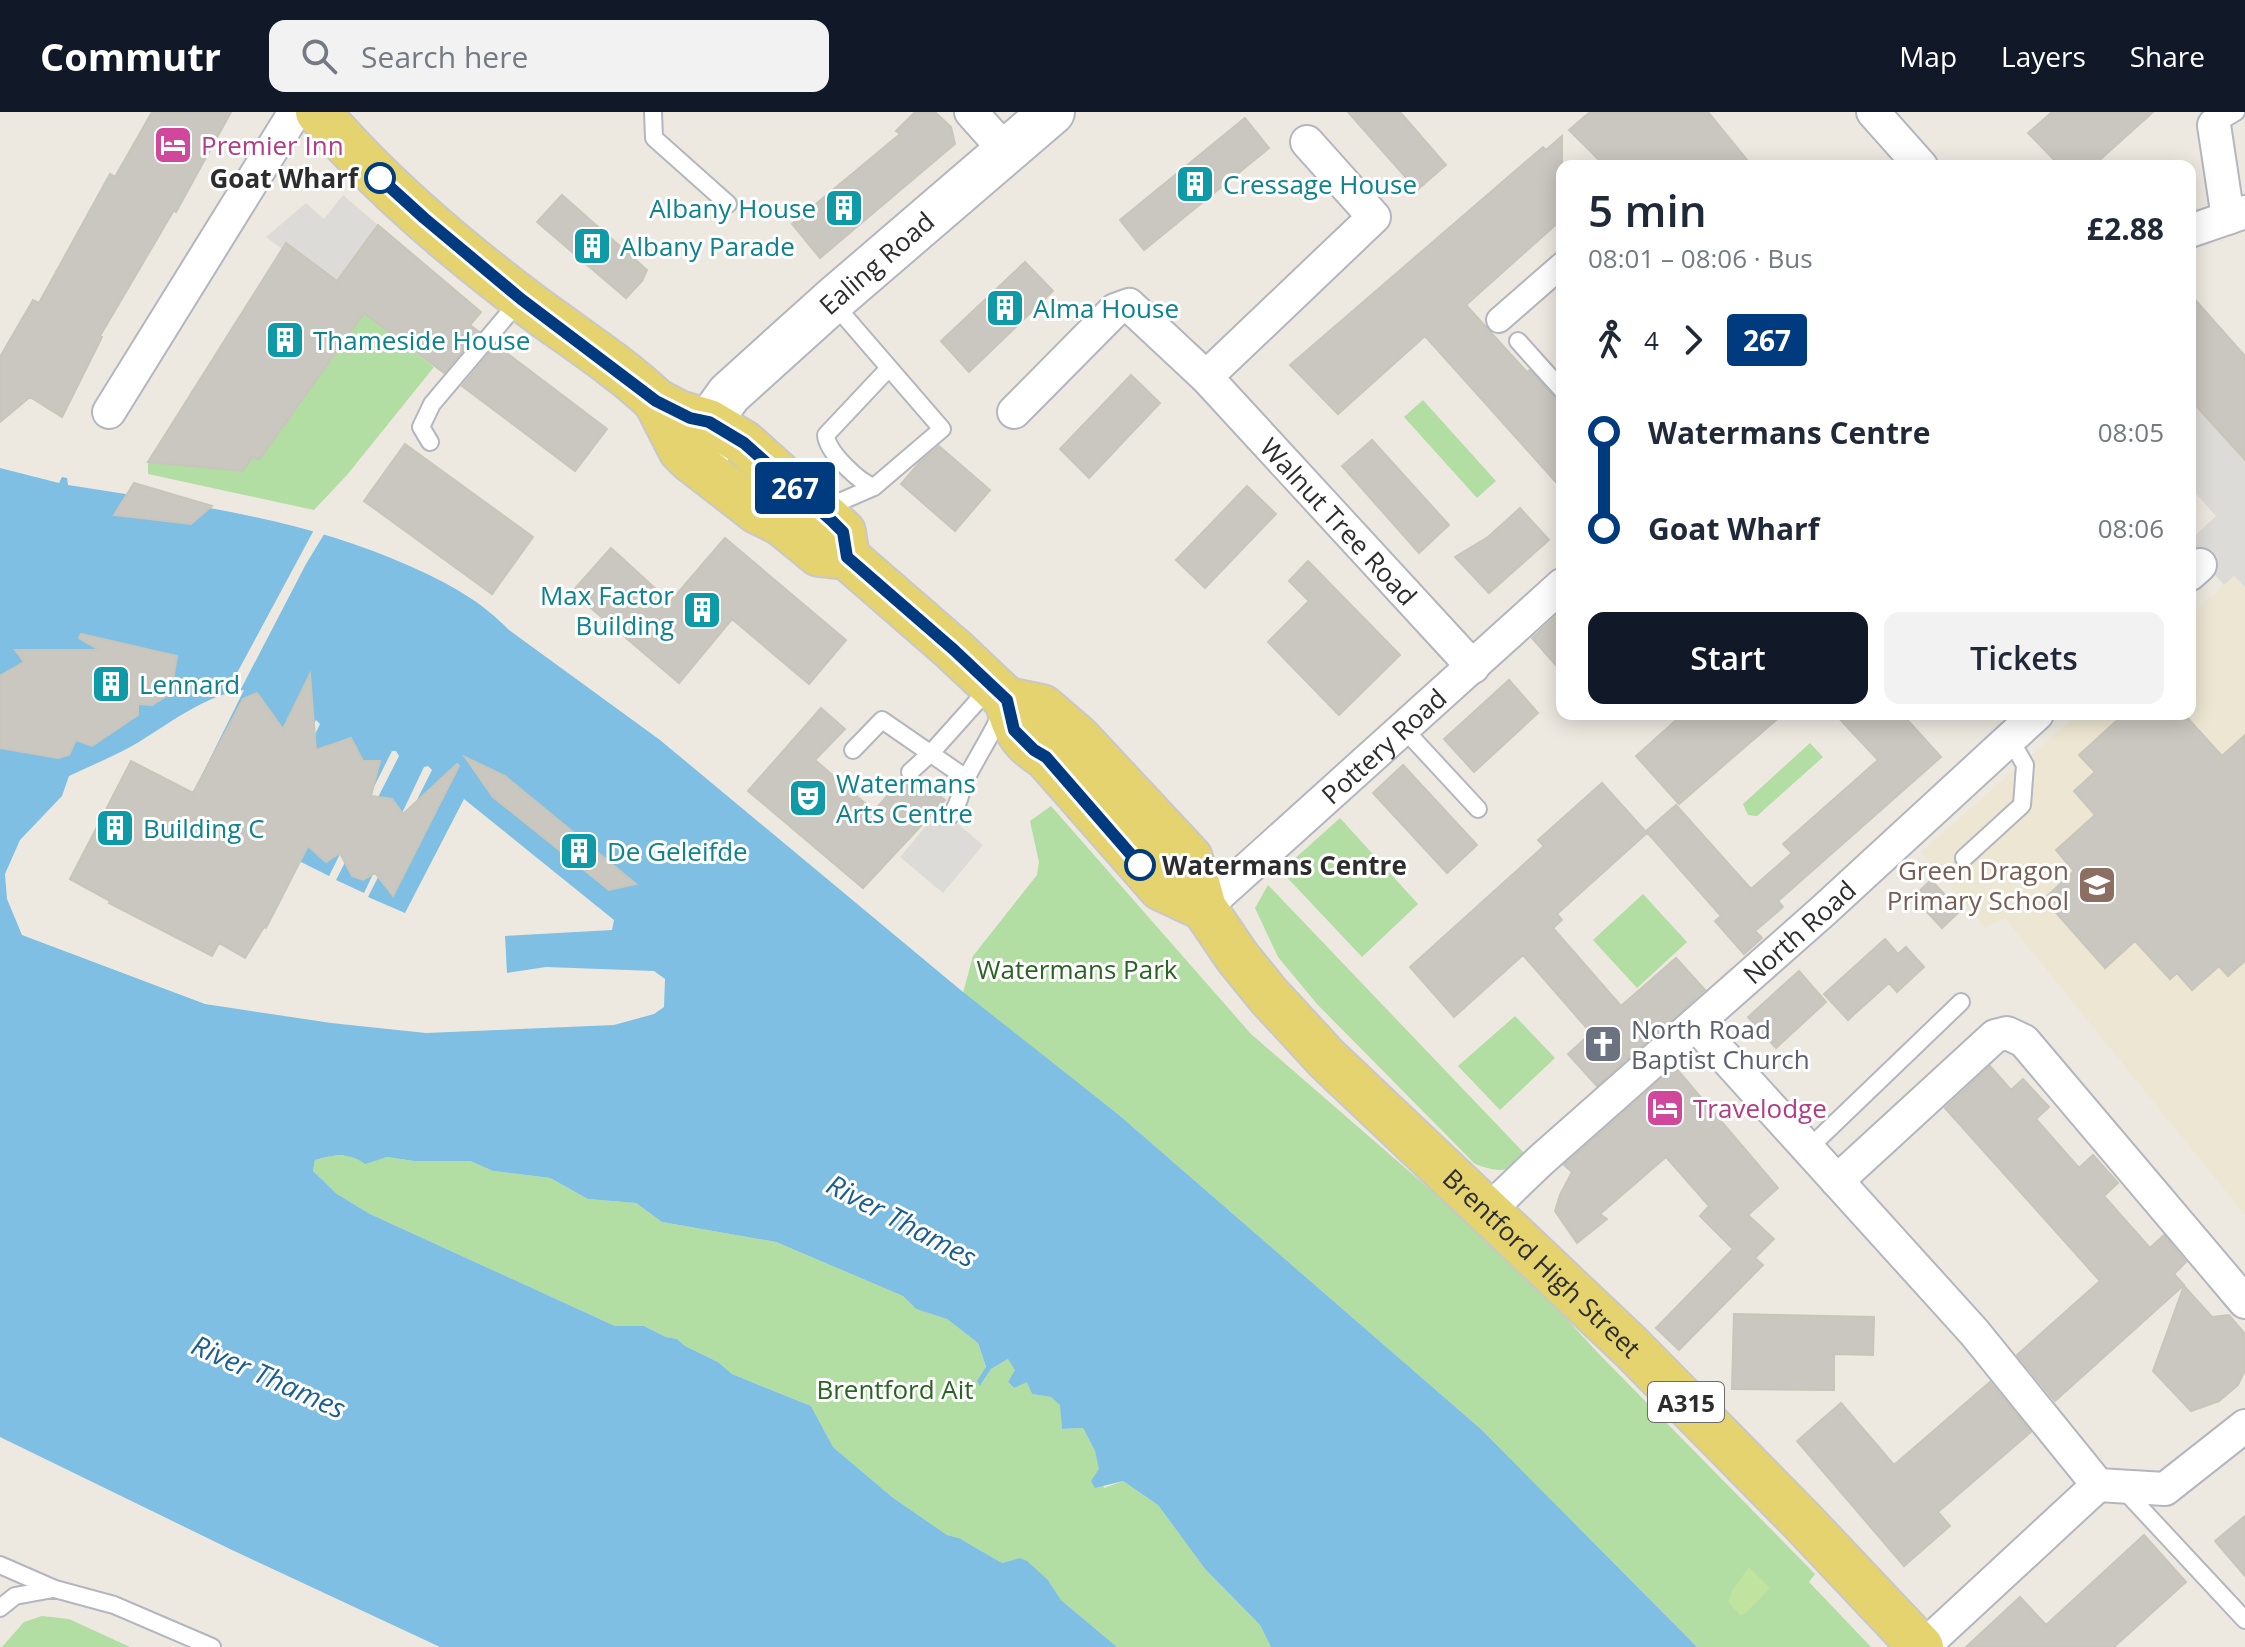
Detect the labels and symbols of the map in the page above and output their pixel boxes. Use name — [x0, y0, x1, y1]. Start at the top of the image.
hotel icon: Premier Inn — [152, 124, 194, 166]
place label: Premier Inn — [201, 127, 344, 163]
place label: Goat Wharf — [210, 160, 360, 196]
marker: Goat Wharf — [365, 163, 395, 193]
building icon: Cressage House — [1174, 163, 1216, 205]
place label: Cressage House — [1223, 166, 1417, 202]
building icon: Albany House — [823, 187, 865, 229]
place label: Albany House — [649, 190, 816, 226]
street label: Ealing Road — [811, 203, 942, 322]
building icon: Albany Parade — [571, 225, 613, 267]
place label: Albany Parade — [620, 228, 795, 264]
building icon: Alma House — [984, 287, 1026, 329]
place label: Alma House — [1033, 290, 1179, 326]
building icon: Thameside House — [264, 319, 306, 361]
place label: Thameside House — [313, 322, 530, 358]
street label: Walnut Tree Road — [1252, 430, 1425, 613]
line badge: 267 — [749, 462, 841, 514]
place label: Max Factor Building — [540, 577, 674, 643]
building icon: Max Factor Building — [681, 589, 723, 631]
building icon: Lennard — [90, 663, 132, 705]
place label: Lennard — [139, 666, 240, 702]
street label: Pottery Road — [1313, 680, 1454, 812]
place label: Watermans Arts Centre — [836, 765, 976, 831]
theatre icon: Watermans Arts Centre — [787, 777, 829, 819]
building icon: Building C — [94, 807, 136, 849]
place label: Building C — [143, 810, 265, 846]
building icon: De Geleifde — [558, 830, 600, 872]
place label: De Geleifde — [607, 833, 748, 869]
place label: Watermans Centre — [1162, 847, 1407, 883]
marker: Watermans Centre — [1125, 850, 1155, 880]
place label: Green Dragon Primary School — [1887, 852, 2069, 918]
school or university icon: Green Dragon Primary School — [2076, 864, 2118, 906]
street label: North Road — [1735, 872, 1863, 992]
park label: Watermans Park — [977, 951, 1178, 987]
place label: North Road Baptist Church — [1631, 1011, 1810, 1077]
church icon: North Road Baptist Church — [1582, 1023, 1624, 1065]
hotel icon: Travelodge — [1644, 1087, 1686, 1129]
place label: Travelodge — [1693, 1090, 1827, 1126]
street label: Brentford High Street — [1435, 1160, 1649, 1365]
water label: River Thames — [820, 1165, 984, 1275]
water label: River Thames — [186, 1325, 352, 1427]
park label: Brentford Ait — [816, 1371, 974, 1407]
road number: A315 — [1648, 1382, 1724, 1422]

